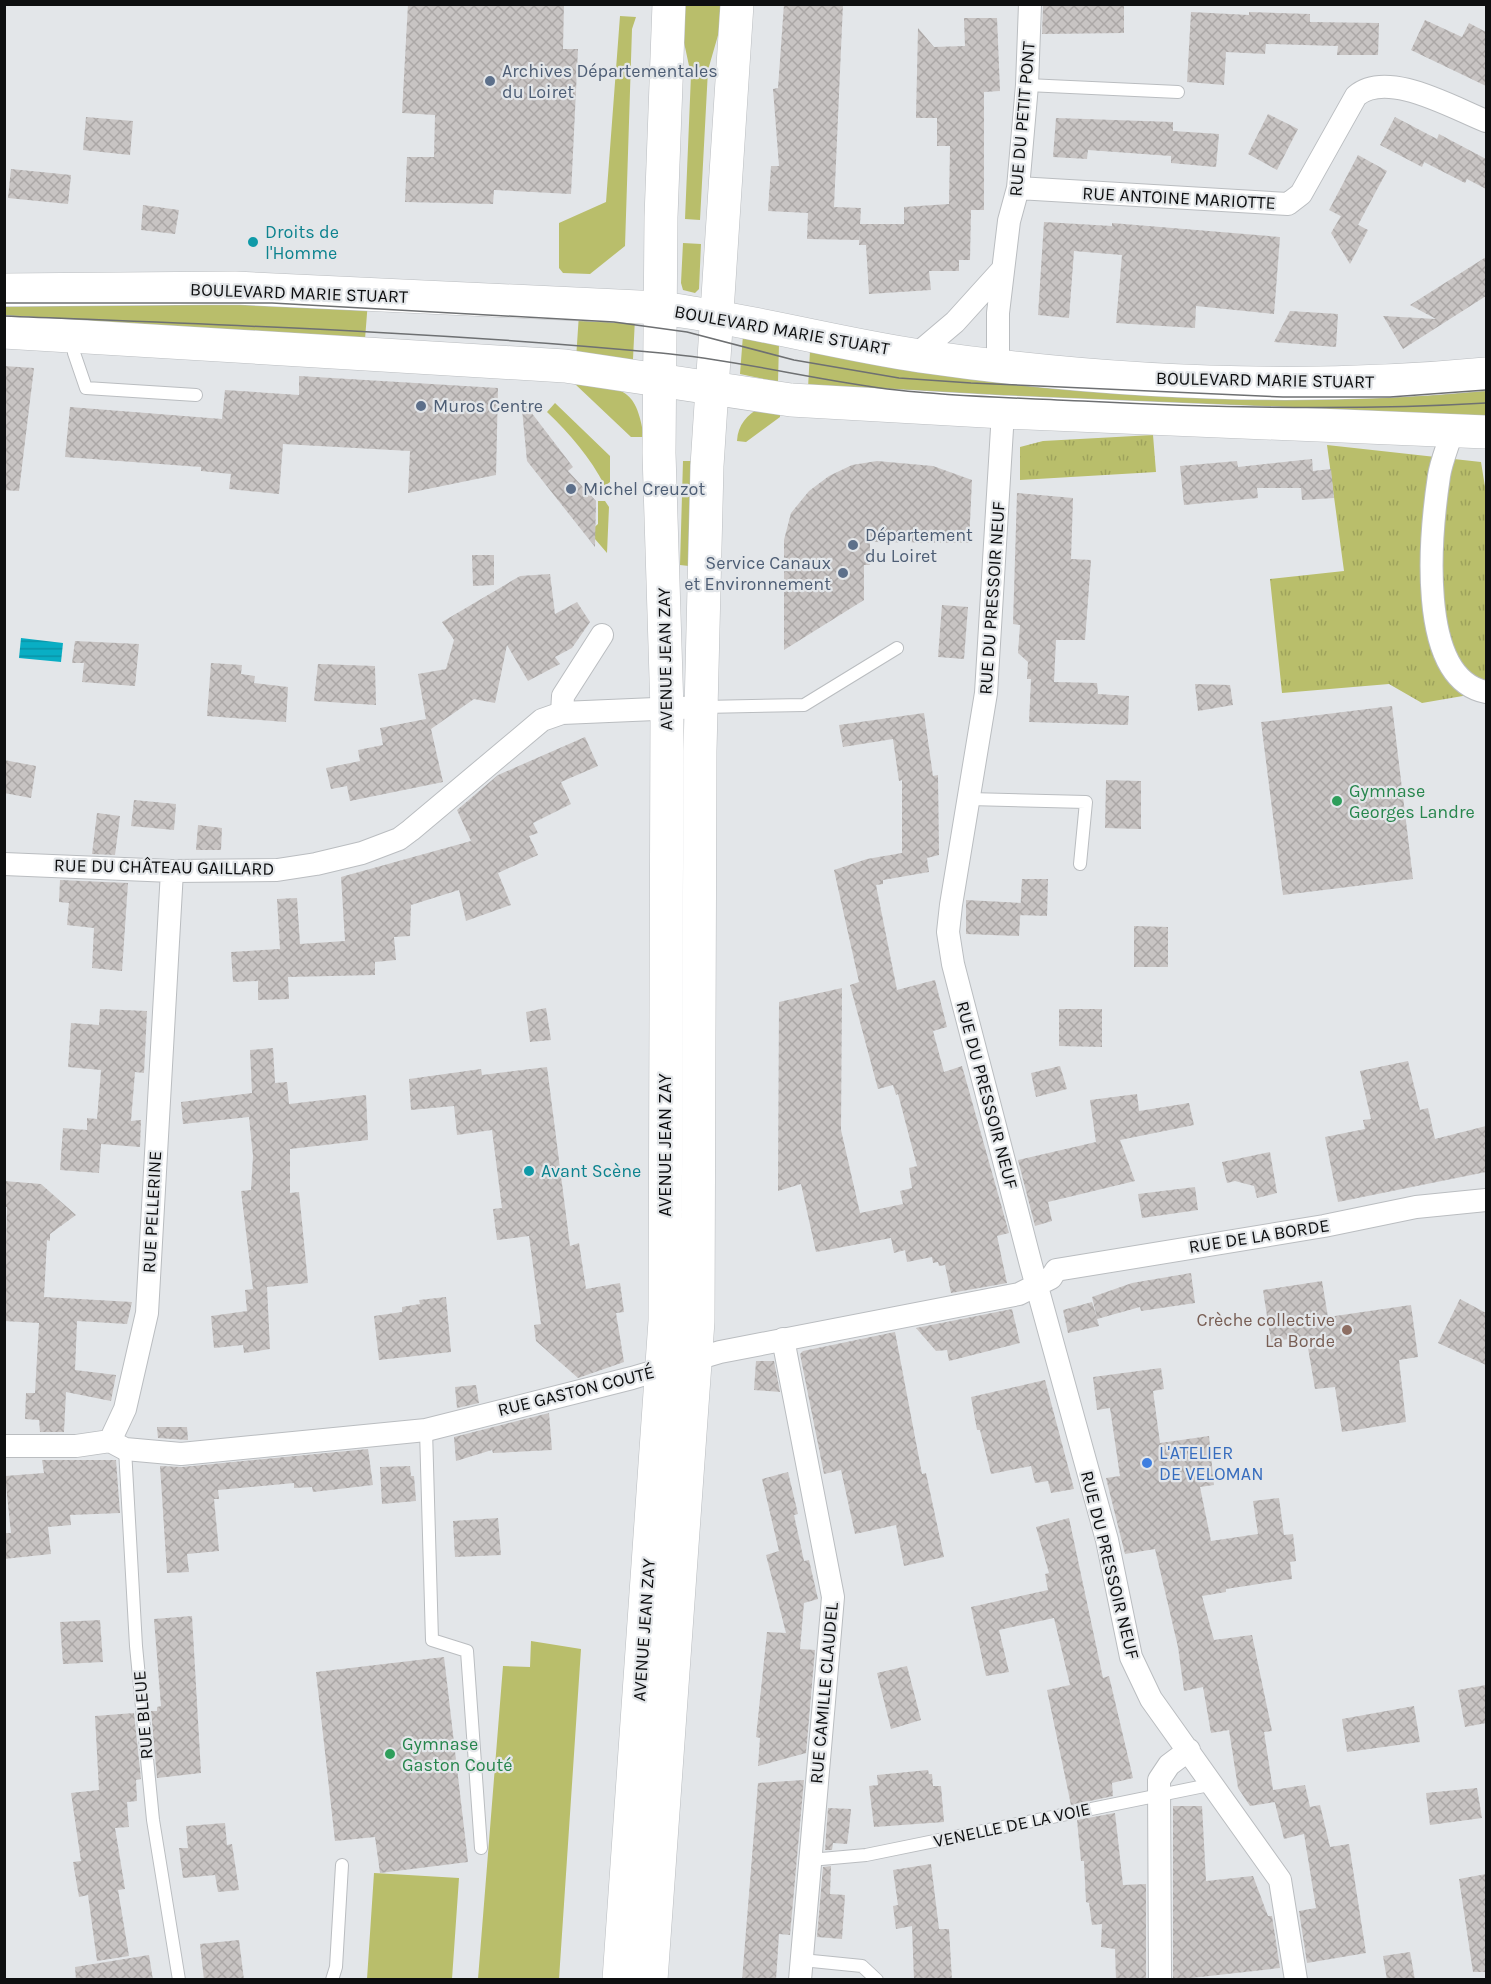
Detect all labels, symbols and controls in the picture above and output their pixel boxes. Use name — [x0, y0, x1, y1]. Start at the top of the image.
street label: RUE DU PETIT PONT — [1004, 41, 1040, 197]
place label: Archives Départementales du Loiret — [502, 60, 718, 103]
marker: Archives Départementales du Loiret — [483, 74, 497, 88]
street label: RUE ANTOINE MARIOTTE — [1082, 182, 1276, 214]
place label: Droits de l'Homme — [265, 221, 339, 264]
marker: Droits de l'Homme — [246, 235, 260, 249]
street label: BOULEVARD MARIE STUART — [190, 278, 408, 308]
street label: BOULEVARD MARIE STUART — [673, 300, 891, 360]
street label: BOULEVARD MARIE STUART — [1156, 367, 1374, 393]
place label: Muros Centre — [433, 395, 543, 417]
marker: Muros Centre — [414, 399, 428, 413]
place label: Michel Creuzot — [583, 478, 705, 500]
marker: Michel Creuzot — [564, 482, 578, 496]
street label: RUE DU PRESSOIR NEUF — [974, 501, 1010, 695]
place label: Département du Loiret — [865, 524, 973, 567]
marker: Département du Loiret — [846, 538, 860, 552]
place label: Service Canaux et Environnement — [684, 552, 831, 595]
marker: Service Canaux et Environnement — [836, 566, 850, 580]
street label: AVENUE JEAN ZAY — [653, 587, 677, 731]
place label: Gymnase Georges Landre — [1349, 780, 1475, 823]
marker: Gymnase Georges Landre — [1330, 794, 1344, 808]
street label: RUE DU CHÂTEAU GAILLARD — [54, 854, 274, 880]
street label: RUE DU PRESSOIR NEUF — [951, 999, 1023, 1191]
street label: AVENUE JEAN ZAY — [654, 1073, 676, 1217]
street label: RUE PELLERINE — [138, 1150, 166, 1274]
place label: Avant Scène — [541, 1160, 641, 1182]
marker: Avant Scène — [522, 1164, 536, 1178]
street label: RUE DE LA BORDE — [1187, 1214, 1331, 1258]
place label: Crèche collective La Borde — [1196, 1309, 1335, 1352]
marker: Crèche collective La Borde — [1340, 1323, 1354, 1337]
street label: RUE GASTON COUTÉ — [495, 1360, 657, 1421]
place label: L'ATELIER DE VELOMAN — [1159, 1442, 1263, 1485]
marker: L'ATELIER DE VELOMAN — [1140, 1456, 1154, 1470]
street label: RUE DU PRESSOIR NEUF — [1076, 1468, 1144, 1662]
street label: AVENUE JEAN ZAY — [628, 1558, 660, 1702]
street label: RUE CAMILLE CLAUDEL — [805, 1601, 843, 1785]
street label: RUE BLEUE — [128, 1670, 158, 1760]
place label: Gymnase Gaston Couté — [402, 1733, 513, 1776]
marker: Gymnase Gaston Couté — [383, 1747, 397, 1761]
street label: VENELLE DE LA VOIE — [931, 1798, 1093, 1852]

